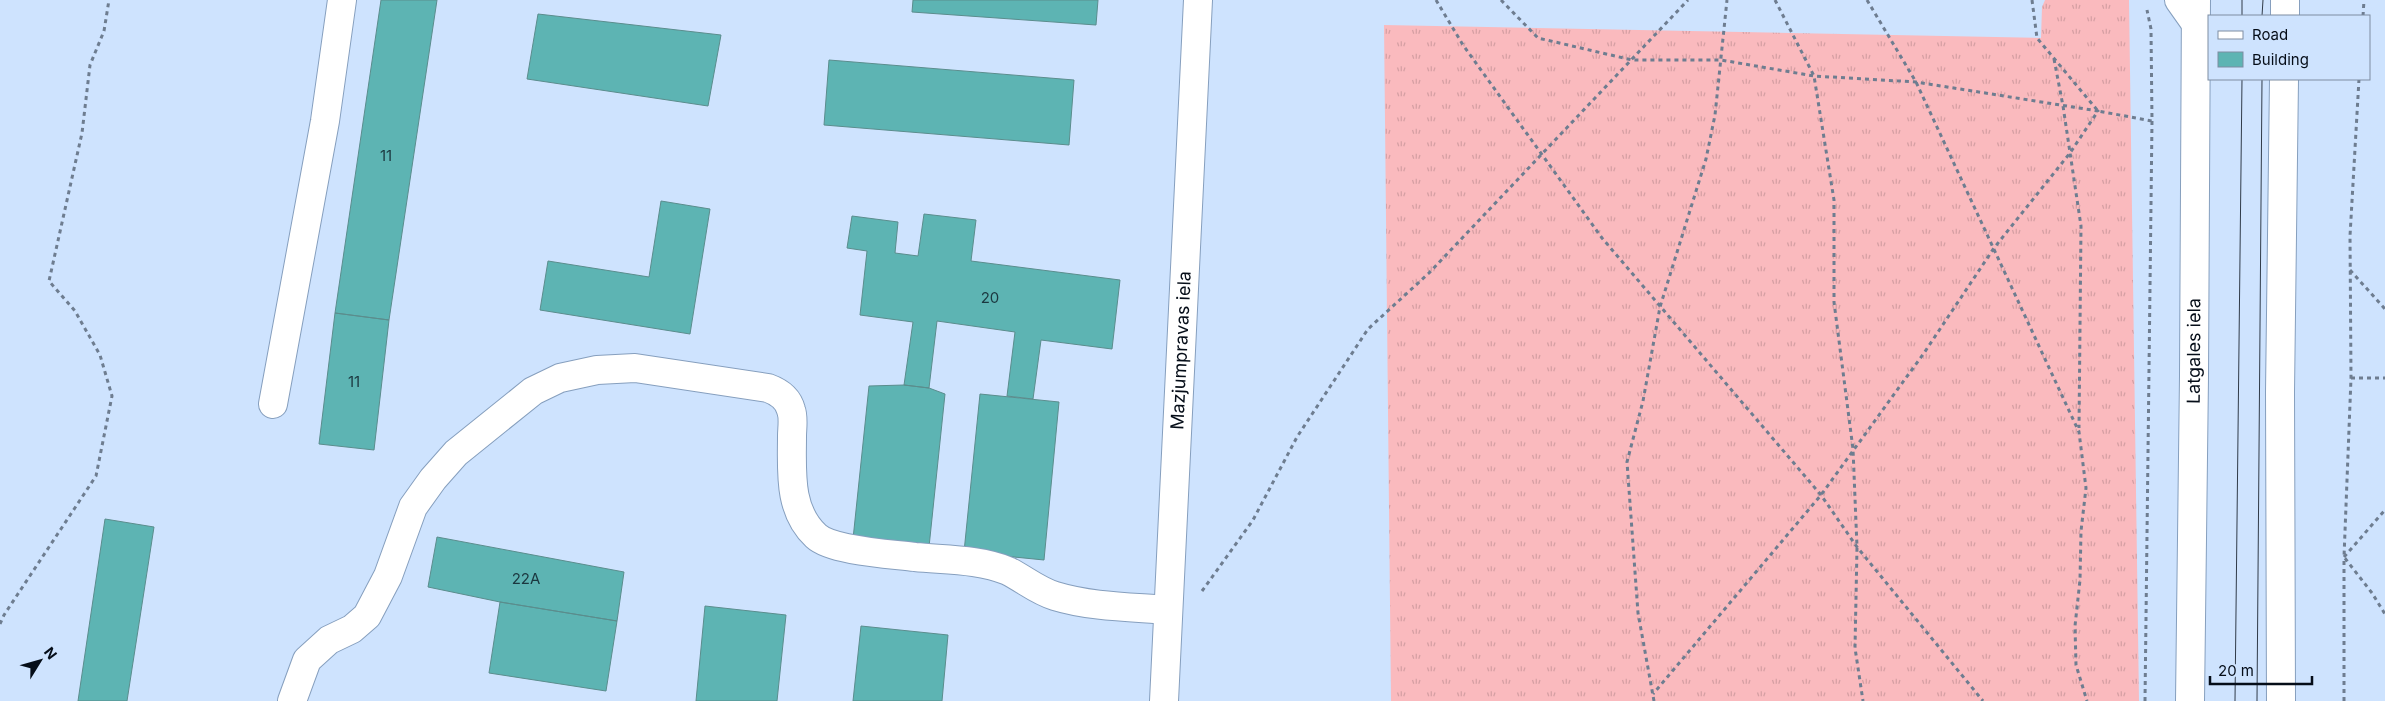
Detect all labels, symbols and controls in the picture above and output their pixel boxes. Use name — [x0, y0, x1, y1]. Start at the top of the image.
legend — [2208, 15, 2370, 80]
text: Road — [2252, 25, 2288, 44]
text: Building — [2252, 50, 2309, 69]
house number: 11 — [380, 146, 392, 165]
street label: Mazjumpravas iela — [1166, 271, 1195, 430]
house number: 20 — [981, 288, 999, 307]
street label: Latgales iela — [2183, 298, 2204, 404]
house number: 11 — [348, 372, 360, 391]
house number: 22A — [512, 569, 540, 588]
north arrow — [15, 636, 65, 686]
text: N — [41, 643, 61, 662]
scale bar — [2210, 654, 2312, 686]
text: 20 m — [2218, 661, 2254, 680]

